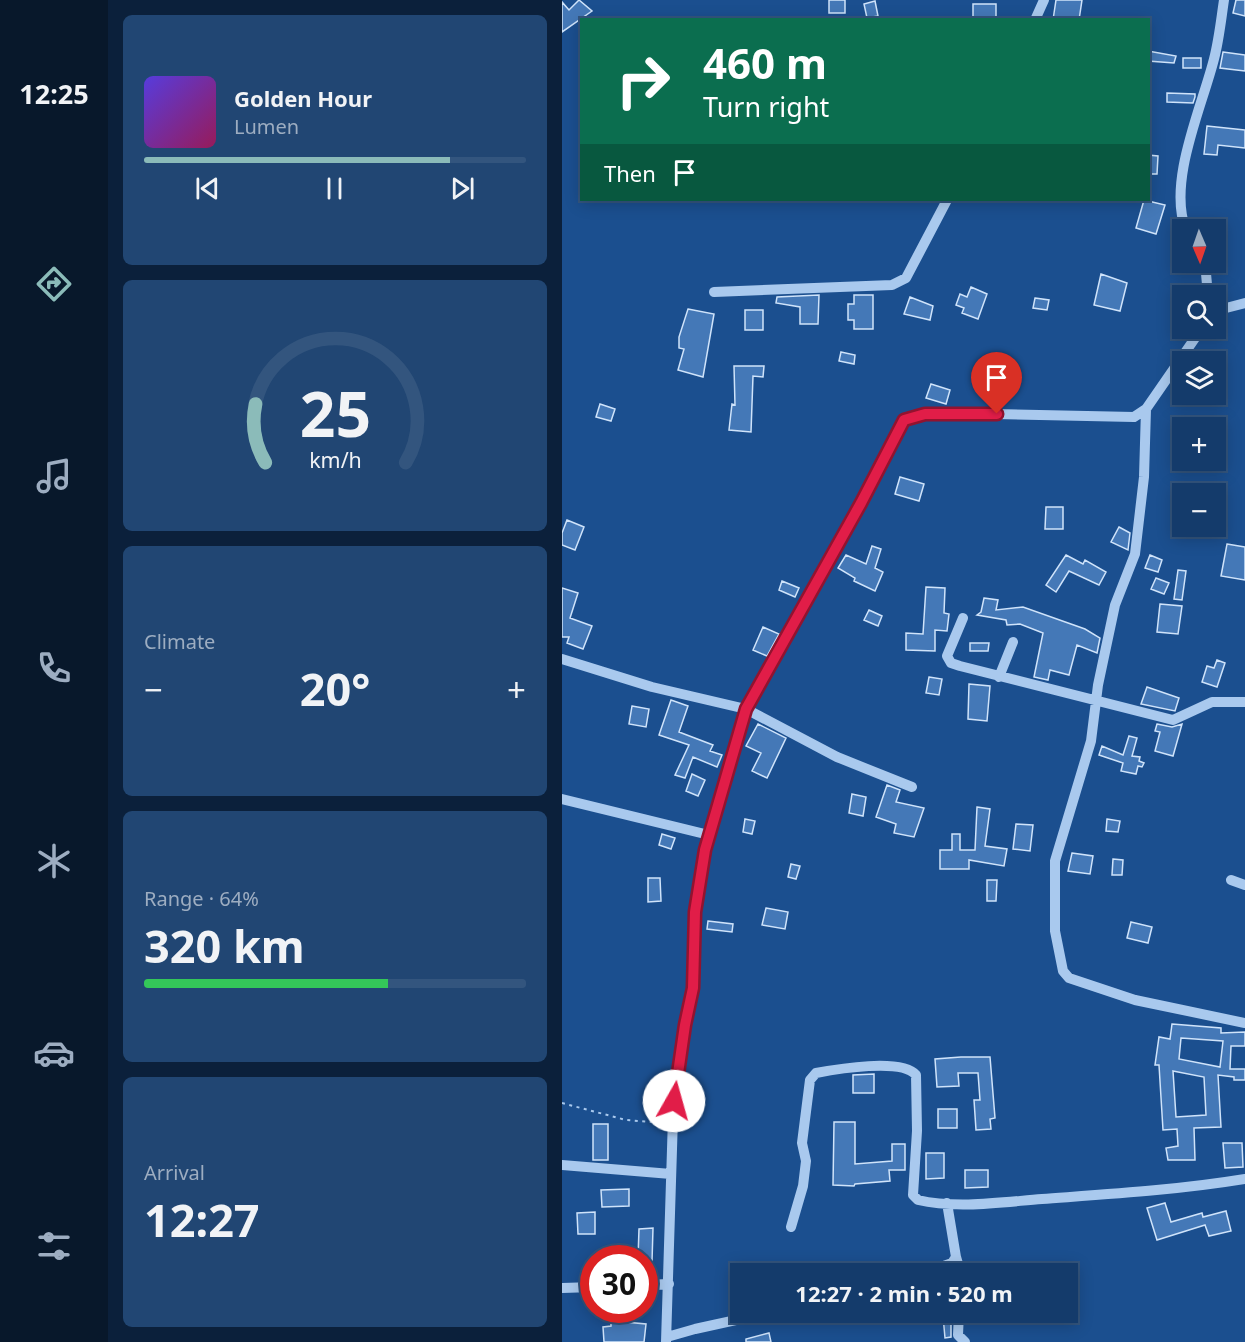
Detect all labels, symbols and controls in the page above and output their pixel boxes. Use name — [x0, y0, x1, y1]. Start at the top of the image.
text: 460 m — [703, 34, 827, 91]
icon: right — [604, 42, 682, 120]
text: 12:25 — [19, 75, 89, 112]
text: Golden Hour — [234, 83, 372, 113]
text: Turn right — [703, 88, 829, 125]
text: Lumen — [234, 113, 299, 140]
icon: arrive — [668, 156, 701, 189]
text: Then — [604, 158, 656, 188]
icon: previous — [191, 172, 224, 205]
icon: pause — [318, 172, 351, 205]
icon: next — [446, 172, 479, 205]
north arrow — [1172, 219, 1226, 273]
map controls — [1172, 219, 1226, 537]
icon: directions — [33, 263, 75, 305]
button: search — [1172, 285, 1226, 339]
button: layers — [1172, 351, 1226, 405]
pin — [971, 352, 1022, 414]
icon: arrive — [980, 361, 1013, 394]
text: 25 — [299, 370, 371, 455]
button: + — [1172, 417, 1226, 471]
text: km/h — [309, 445, 361, 474]
icon: music — [33, 455, 75, 497]
button: − — [1172, 483, 1226, 537]
text: Climate — [144, 628, 215, 655]
icon: phone — [33, 647, 75, 689]
text: 20° — [300, 658, 370, 719]
text: − — [144, 667, 163, 712]
text: + — [507, 667, 526, 712]
icon: climate — [33, 840, 75, 882]
text: Range · 64% — [144, 885, 259, 912]
text: 320 km — [144, 915, 305, 976]
icon: car — [33, 1032, 75, 1074]
position arrow — [642, 1069, 706, 1133]
text: Arrival — [144, 1159, 205, 1186]
text: 12:27 — [144, 1189, 260, 1250]
icon: filters — [33, 1225, 75, 1267]
speed limit sign: 30 — [580, 1245, 658, 1323]
text: 12:27 · 2 min · 520 m — [795, 1278, 1013, 1308]

